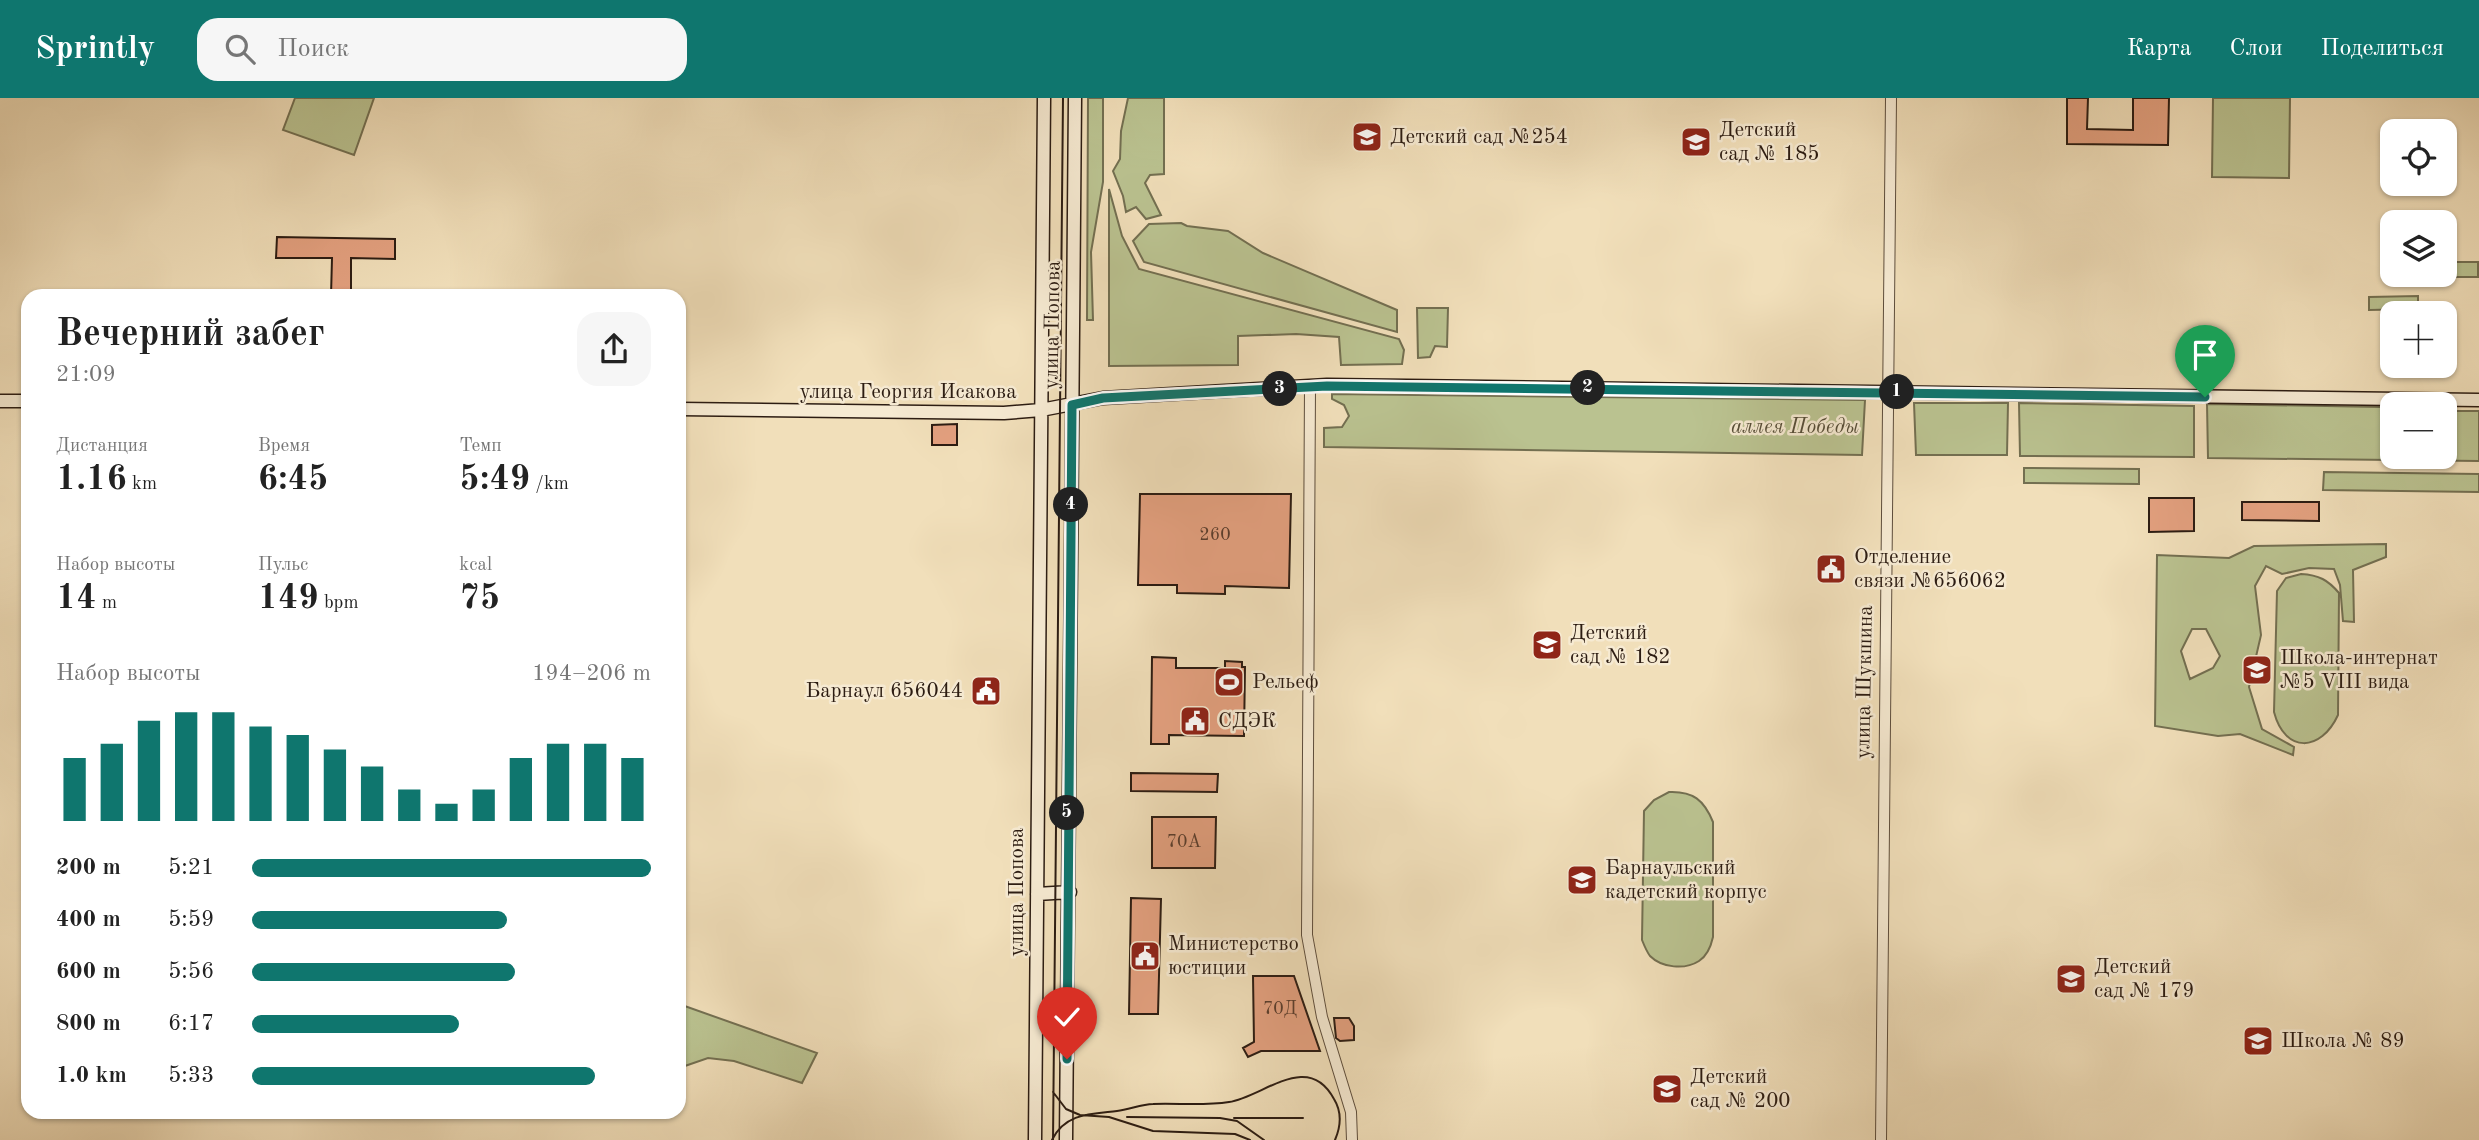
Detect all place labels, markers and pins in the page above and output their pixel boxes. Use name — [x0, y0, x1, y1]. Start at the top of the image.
school or university icon: Детский сад №254 — [1350, 120, 1384, 154]
place label: Детский сад № 185 — [1719, 120, 1820, 165]
school or university icon: Детский сад № 185 — [1679, 125, 1713, 159]
place label: Детский сад №254 — [1390, 127, 1568, 148]
pin — [2175, 325, 2235, 397]
pin: 2 — [1570, 370, 1606, 406]
pin: 3 — [1262, 372, 1298, 406]
pin: 1 — [1880, 374, 1914, 410]
pin: 4 — [1054, 488, 1088, 522]
place label: Отделение связи №656062 — [1854, 547, 2006, 592]
public building icon: Отделение связи №656062 — [1814, 552, 1848, 586]
place label: Детский сад № 182 — [1570, 623, 1671, 668]
school or university icon: Детский сад № 182 — [1530, 628, 1564, 662]
place label: Школа-интернат №5 VIII вида — [2280, 648, 2438, 693]
school or university icon: Школа-интернат №5 VIII вида — [2240, 653, 2274, 687]
sports icon: Рельеф — [1212, 665, 1246, 699]
place label: Рельеф — [1252, 672, 1319, 693]
public building icon: Барнаул 656044 — [969, 674, 1003, 708]
place label: Барнаул 656044 — [806, 681, 963, 702]
public building icon: СДЭК — [1178, 704, 1212, 738]
place label: СДЭК — [1218, 711, 1276, 732]
pin: 5 — [1050, 796, 1084, 830]
place label: Барнаульский кадетский корпус — [1605, 858, 1767, 903]
school or university icon: Барнаульский кадетский корпус — [1565, 863, 1599, 897]
place label: Министерство юстиции — [1168, 934, 1299, 979]
public building icon: Министерство юстиции — [1128, 939, 1162, 973]
place label: Детский сад № 179 — [2094, 957, 2195, 1002]
school or university icon: Детский сад № 179 — [2054, 962, 2088, 996]
pin — [1037, 987, 1097, 1059]
school or university icon: Школа № 89 — [2241, 1024, 2275, 1058]
place label: Школа № 89 — [2281, 1031, 2405, 1052]
place label: Детский сад № 200 — [1690, 1067, 1791, 1112]
school or university icon: Детский сад № 200 — [1650, 1072, 1684, 1106]

